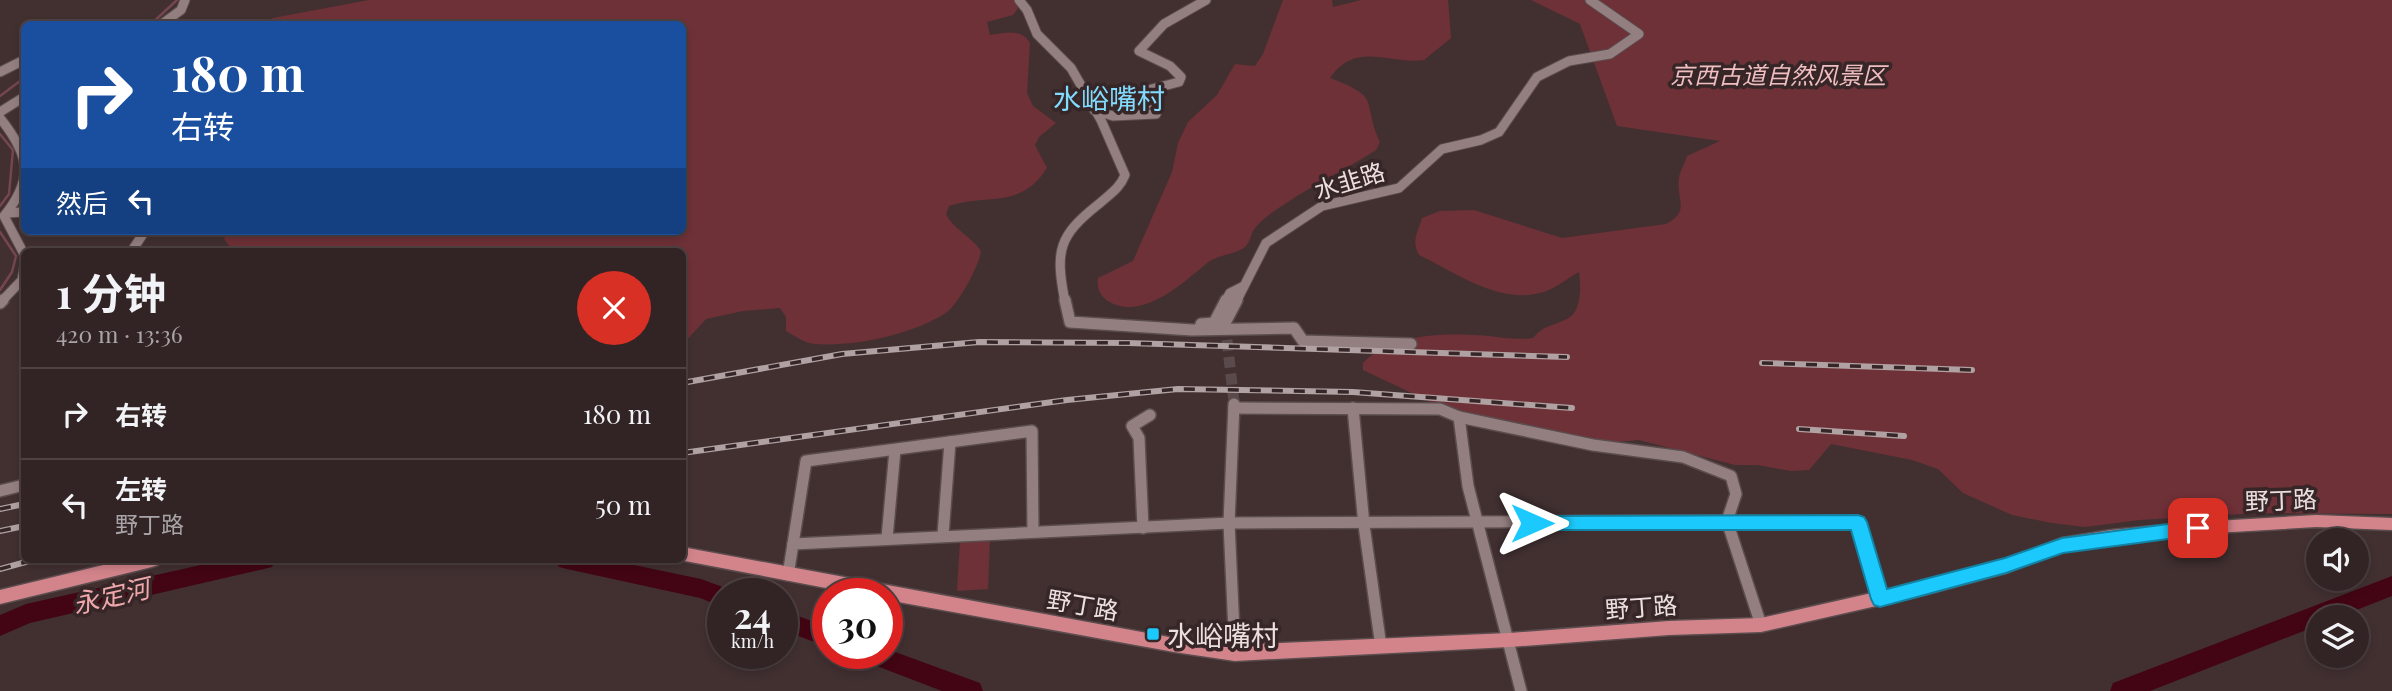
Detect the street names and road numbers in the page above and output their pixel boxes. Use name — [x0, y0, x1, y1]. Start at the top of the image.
street label: 水韭路 — [1310, 154, 1388, 206]
street label: 野丁路 — [2244, 482, 2318, 516]
street label: 野丁路 — [1045, 582, 1121, 626]
street label: 野丁路 — [1604, 588, 1678, 624]

